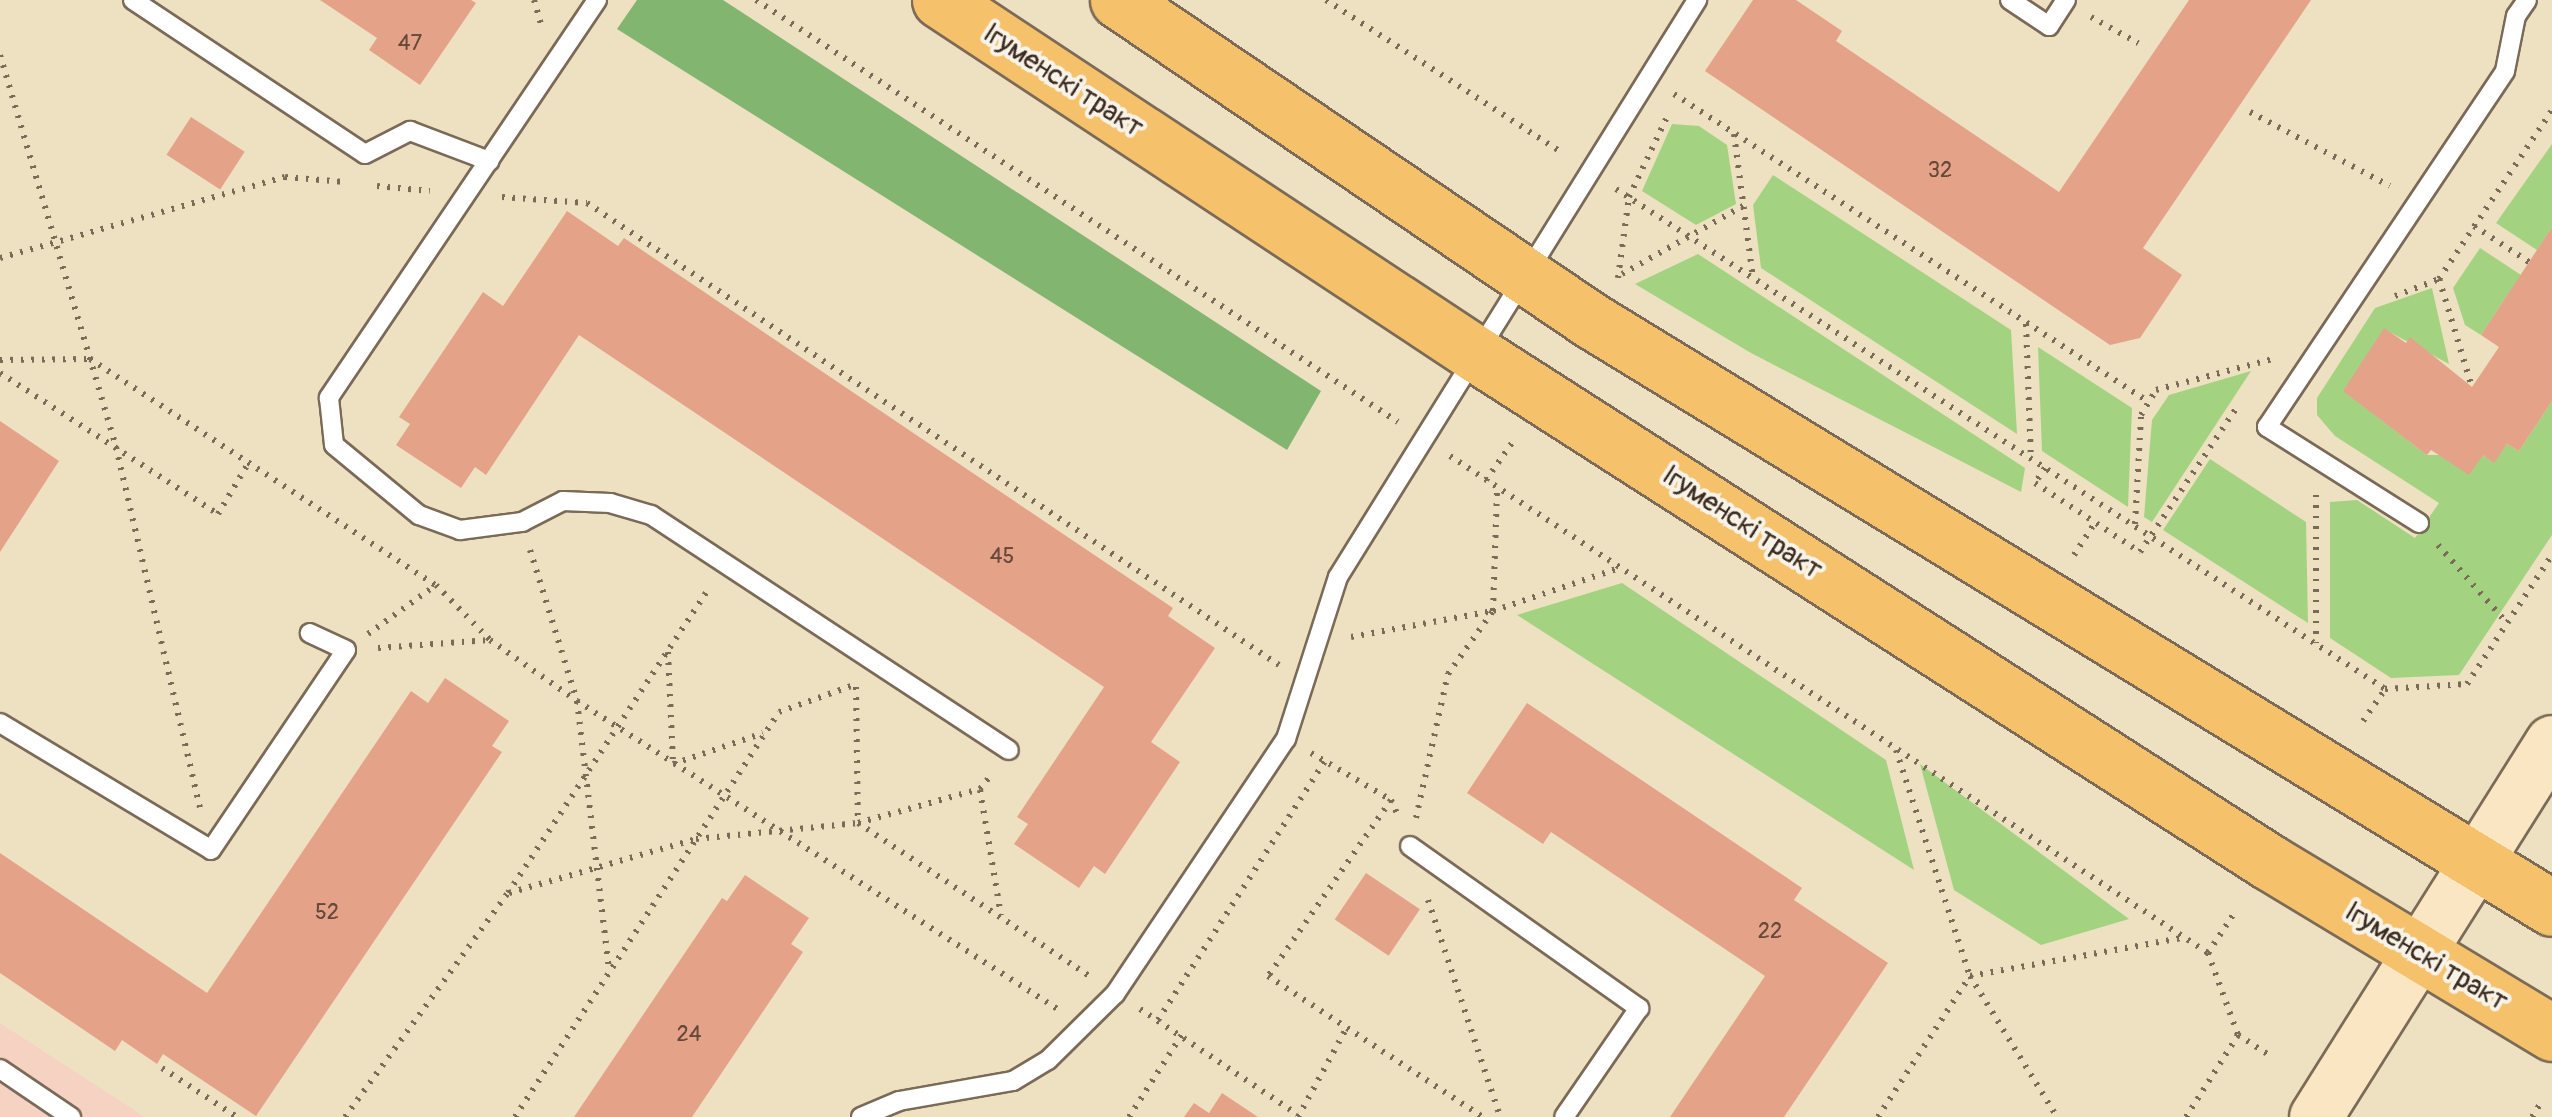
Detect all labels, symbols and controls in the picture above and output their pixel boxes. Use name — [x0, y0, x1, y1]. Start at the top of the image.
street label: Ігуменскі тракт — [977, 17, 1149, 145]
house number: 47 — [398, 31, 422, 57]
house number: 32 — [1928, 158, 1952, 184]
street label: Ігуменскі тракт — [1656, 459, 1828, 587]
house number: 45 — [990, 544, 1014, 570]
street label: Ігуменскі тракт — [2338, 895, 2514, 1019]
house number: 52 — [315, 900, 339, 926]
house number: 22 — [1758, 919, 1782, 945]
house number: 24 — [676, 1022, 702, 1048]

